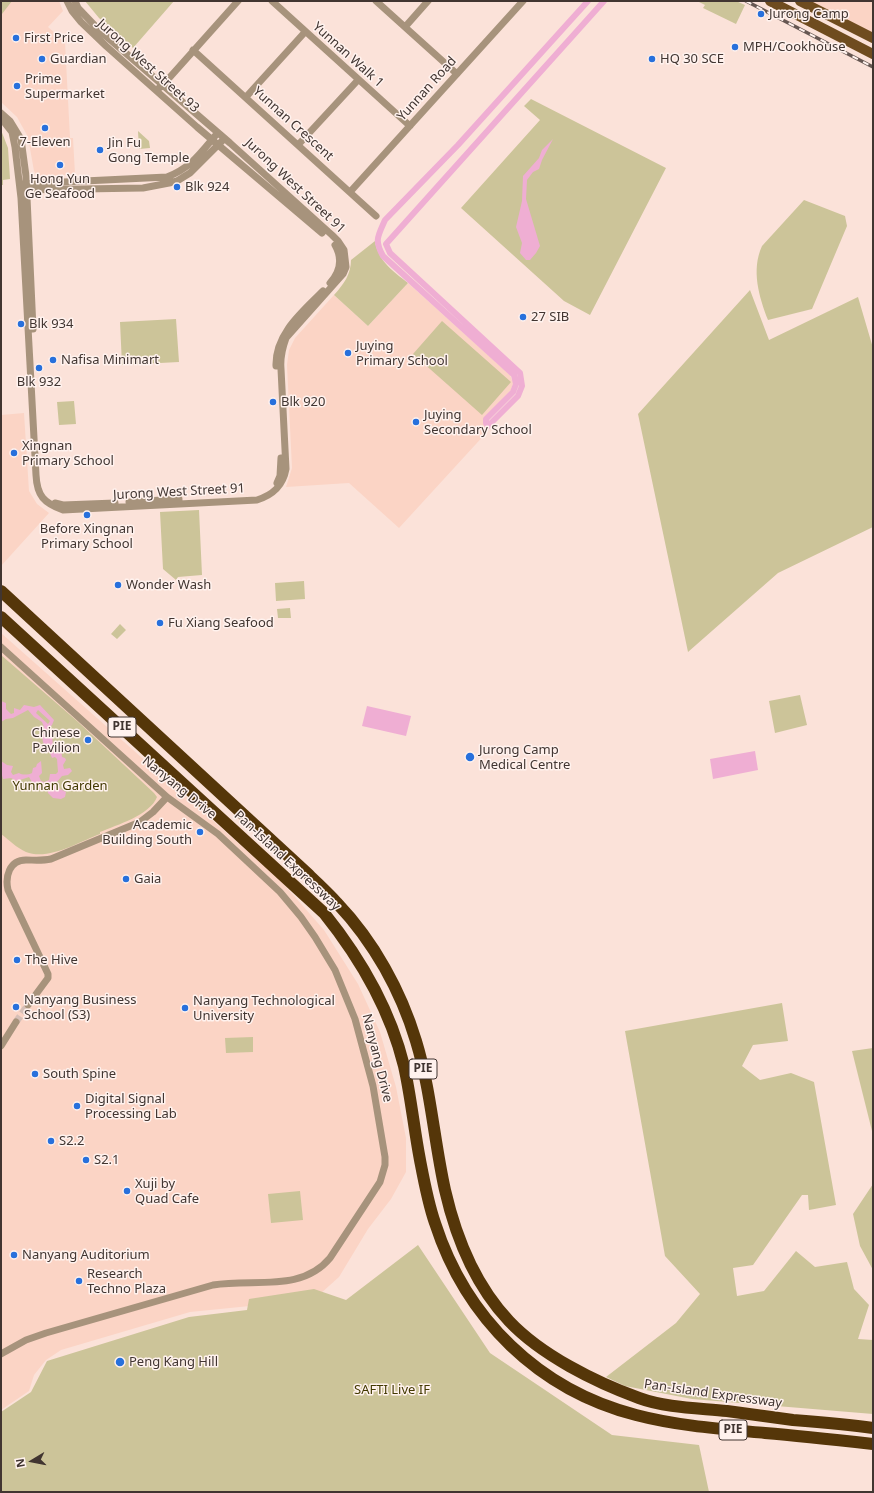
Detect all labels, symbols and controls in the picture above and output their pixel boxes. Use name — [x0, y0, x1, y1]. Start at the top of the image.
place label: Jurong Camp — [769, 6, 849, 22]
marker: Jurong Camp — [756, 9, 766, 19]
street label: Jurong West Street 93 — [94, 16, 202, 116]
street label: Yunnan Walk 1 — [309, 19, 387, 91]
place label: First Price — [24, 30, 84, 46]
marker: First Price — [11, 33, 21, 43]
place label: MPH/Cookhouse — [743, 39, 846, 55]
marker: MPH/Cookhouse — [730, 42, 740, 52]
place label: Guardian — [50, 51, 107, 67]
place label: HQ 30 SCE — [660, 51, 724, 67]
marker: Guardian — [37, 54, 47, 64]
street label: Yunnan Road — [394, 54, 460, 124]
marker: HQ 30 SCE — [647, 54, 657, 64]
place label: Prime Supermarket — [25, 71, 105, 102]
marker: Prime Supermarket — [12, 81, 22, 91]
street label: Yunnan Crescent — [250, 84, 336, 164]
marker: 7-Eleven — [40, 123, 50, 133]
place label: 7-Eleven — [19, 134, 71, 150]
place label: Jin Fu Gong Temple — [108, 135, 189, 166]
street label: Jurong West Street 91 — [241, 135, 349, 237]
marker: Jin Fu Gong Temple — [95, 145, 105, 155]
marker: Hong Yun Ge Seafood — [55, 160, 65, 170]
place label: Hong Yun Ge Seafood — [25, 171, 95, 202]
place label: Blk 924 — [185, 179, 229, 195]
marker: Blk 924 — [172, 182, 182, 192]
place label: 27 SIB — [531, 309, 569, 325]
marker: 27 SIB — [518, 312, 528, 322]
place label: Blk 934 — [29, 316, 73, 332]
marker: Blk 934 — [16, 319, 26, 329]
place label: Juying Primary School — [356, 338, 448, 369]
marker: Juying Primary School — [343, 348, 353, 358]
place label: Nafisa Minimart — [61, 352, 159, 368]
marker: Nafisa Minimart — [48, 355, 58, 365]
marker: Blk 932 — [34, 363, 44, 373]
place label: Blk 932 — [17, 374, 61, 390]
place label: Blk 920 — [281, 394, 325, 410]
marker: Blk 920 — [268, 397, 278, 407]
place label: Juying Secondary School — [424, 407, 532, 438]
marker: Juying Secondary School — [411, 417, 421, 427]
place label: Xingnan Primary School — [22, 438, 114, 469]
marker: Xingnan Primary School — [9, 448, 19, 458]
street label: Jurong West Street 91 — [113, 481, 245, 503]
marker: Before Xingnan Primary School — [82, 510, 92, 520]
place label: Before Xingnan Primary School — [40, 521, 134, 552]
place label: Wonder Wash — [126, 577, 211, 593]
marker: Wonder Wash — [113, 580, 123, 590]
place label: Fu Xiang Seafood — [168, 615, 274, 631]
marker: Fu Xiang Seafood — [155, 618, 165, 628]
road number: PIE — [108, 717, 136, 737]
place label: Chinese Pavilion — [31, 725, 80, 756]
marker: Chinese Pavilion — [83, 735, 93, 745]
place label: Jurong Camp Medical Centre — [479, 742, 570, 773]
marker: Jurong Camp Medical Centre — [464, 751, 476, 763]
street label: Nanyang Drive — [139, 753, 219, 823]
park label: Yunnan Garden — [12, 778, 108, 794]
street label: Pan-Island Expressway — [231, 808, 343, 914]
place label: Academic Building South — [102, 817, 192, 848]
marker: Academic Building South — [195, 827, 205, 837]
place label: Gaia — [134, 871, 161, 887]
marker: Gaia — [121, 874, 131, 884]
place label: The Hive — [25, 952, 78, 968]
marker: The Hive — [12, 955, 22, 965]
place label: Nanyang Business School (S3) — [24, 992, 136, 1023]
place label: Nanyang Technological University — [193, 993, 335, 1024]
marker: Nanyang Business School (S3) — [11, 1002, 21, 1012]
marker: Nanyang Technological University — [180, 1003, 190, 1013]
street label: Nanyang Drive — [358, 1012, 396, 1104]
road number: PIE — [409, 1059, 437, 1079]
place label: South Spine — [43, 1066, 116, 1082]
marker: South Spine — [30, 1069, 40, 1079]
place label: Digital Signal Processing Lab — [85, 1091, 177, 1122]
marker: Digital Signal Processing Lab — [72, 1101, 82, 1111]
place label: S2.2 — [59, 1133, 84, 1149]
marker: S2.2 — [46, 1136, 56, 1146]
place label: S2.1 — [94, 1152, 119, 1168]
marker: S2.1 — [81, 1155, 91, 1165]
place label: Xuji by Quad Cafe — [135, 1176, 199, 1207]
marker: Xuji by Quad Cafe — [122, 1186, 132, 1196]
place label: Nanyang Auditorium — [22, 1247, 150, 1263]
marker: Nanyang Auditorium — [9, 1250, 19, 1260]
place label: Research Techno Plaza — [87, 1266, 166, 1297]
marker: Research Techno Plaza — [74, 1276, 84, 1286]
place label: Peng Kang Hill — [129, 1354, 218, 1370]
marker: Peng Kang Hill — [114, 1356, 126, 1368]
street label: Pan-Island Expressway — [643, 1377, 783, 1411]
park label: SAFTI Live IF — [354, 1382, 430, 1398]
road number: PIE — [719, 1420, 747, 1440]
north arrow — [12, 1441, 52, 1481]
text: N — [12, 1457, 28, 1469]

